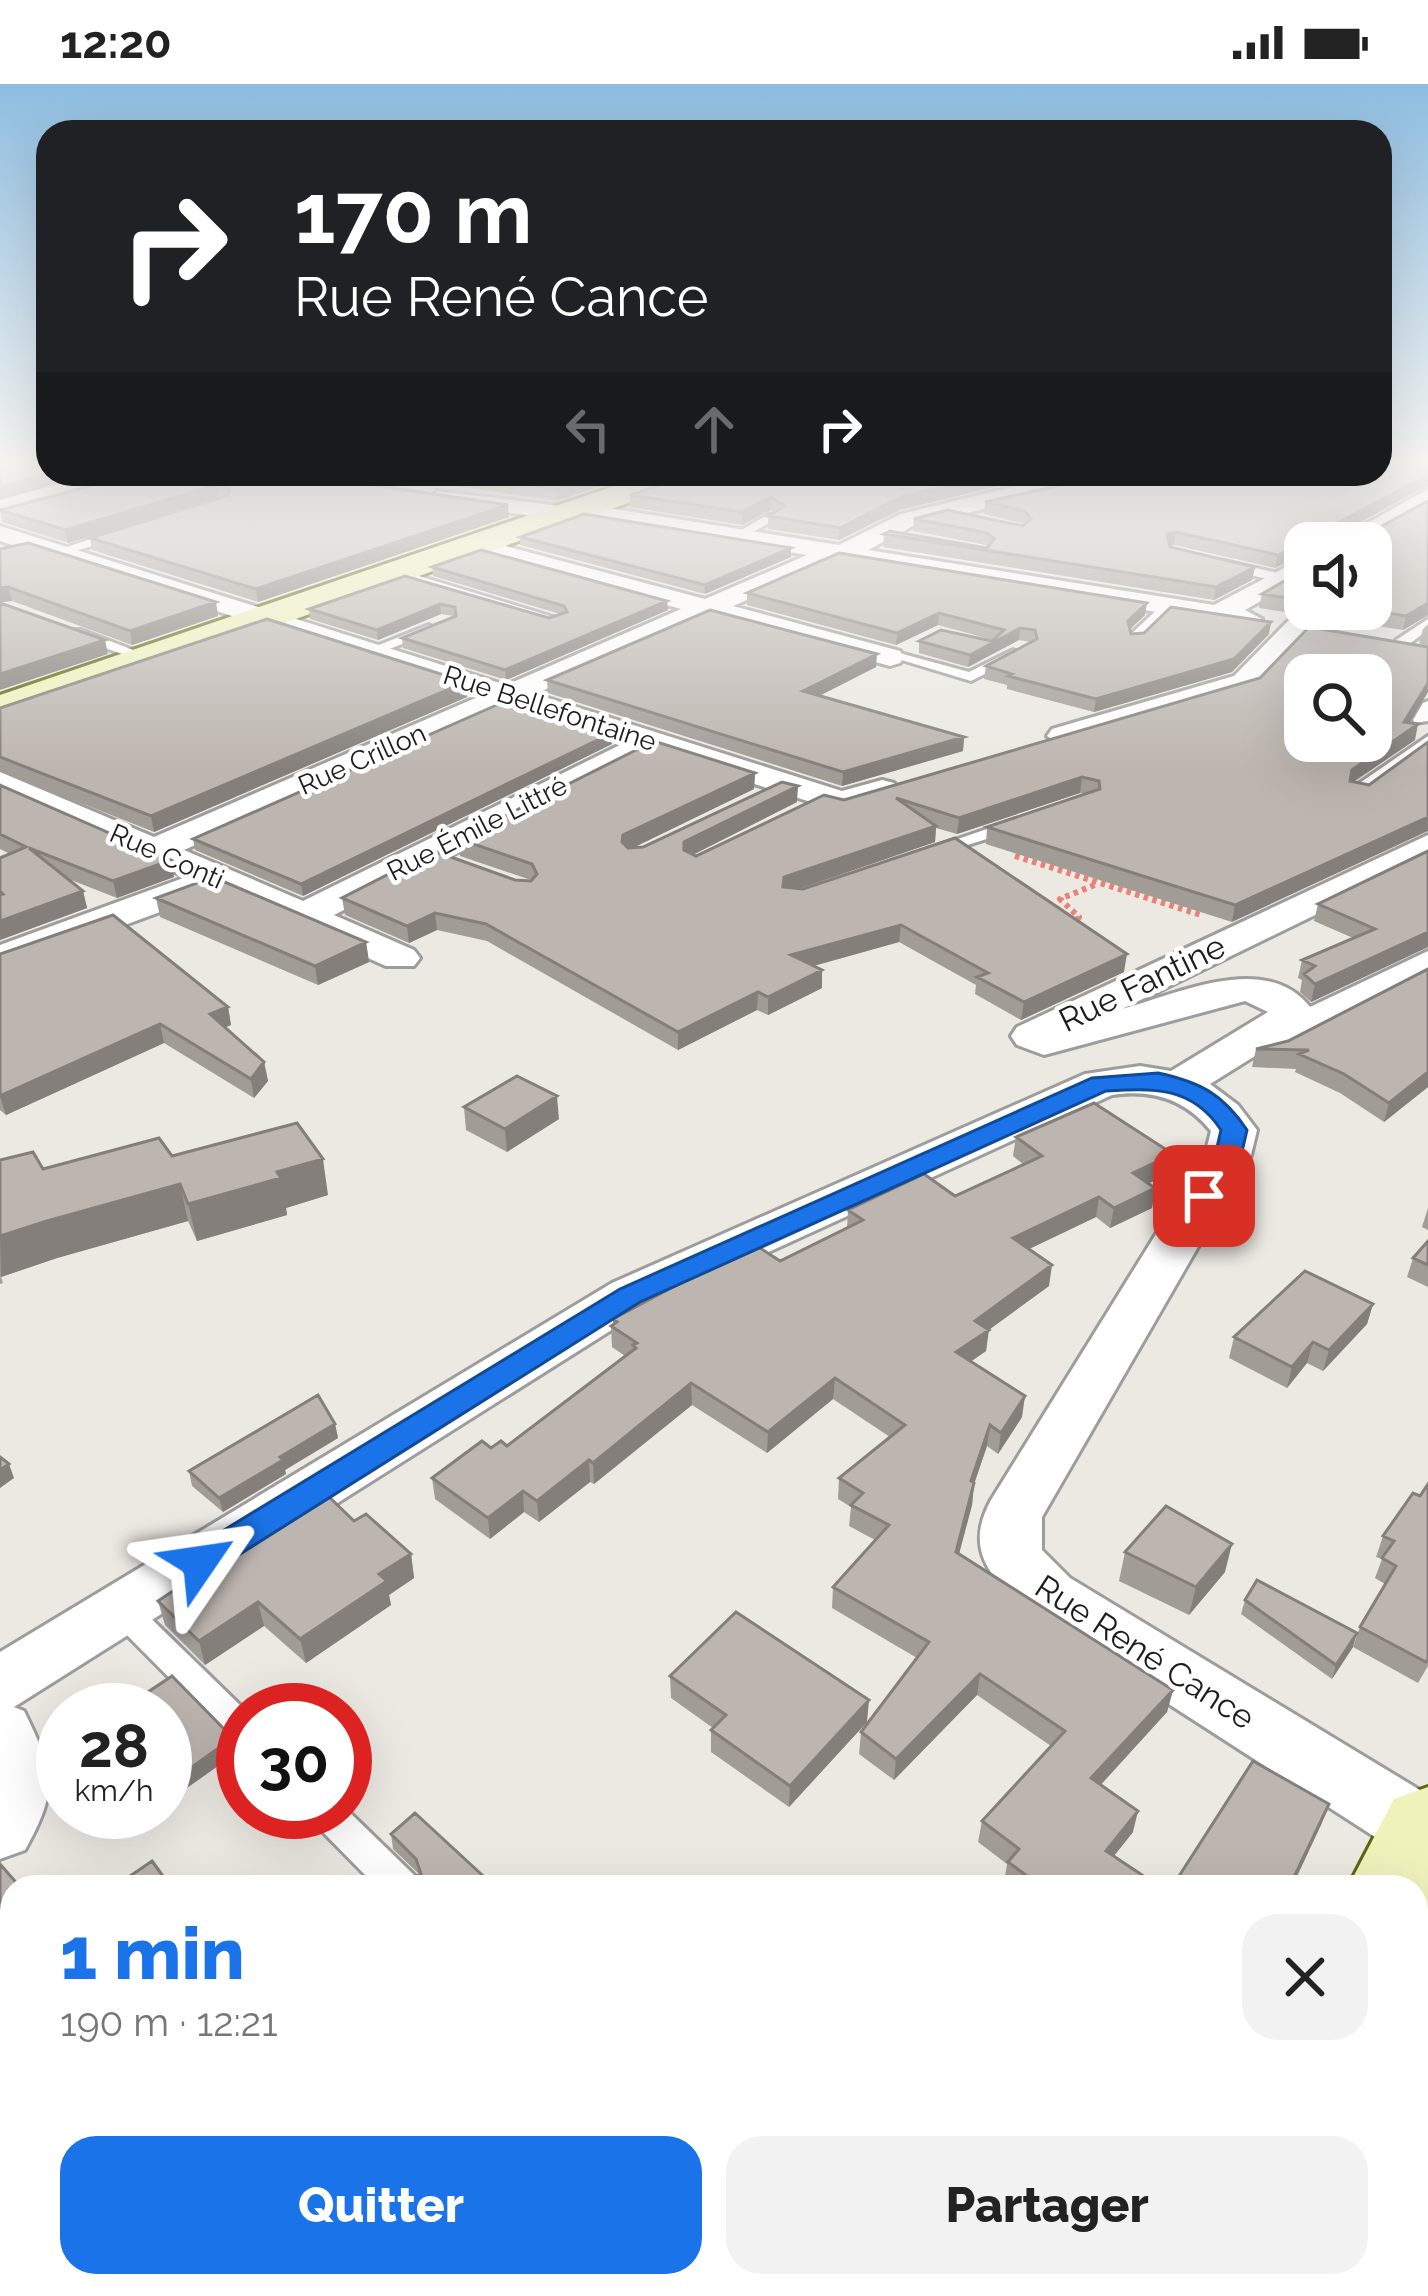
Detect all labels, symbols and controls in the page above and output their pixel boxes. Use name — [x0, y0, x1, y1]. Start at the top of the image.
text: 12:20 — [60, 16, 172, 69]
text: 170 m — [294, 164, 533, 263]
icon: right — [96, 168, 252, 324]
text: Rue René Cance — [294, 265, 708, 329]
icon: left — [555, 396, 621, 462]
icon: ahead — [681, 396, 747, 462]
icon: right — [807, 396, 873, 462]
map controls — [1284, 522, 1392, 762]
button: sound — [1284, 522, 1392, 630]
button: search — [1284, 654, 1392, 762]
street label: Rue Bellefontaine — [440, 659, 660, 757]
street label: Rue Crillon — [293, 717, 431, 801]
street label: Rue Émile Littré — [382, 769, 572, 887]
street label: Rue Conti — [105, 817, 229, 895]
street label: Rue Fantine — [1053, 926, 1231, 1040]
pin — [1153, 1145, 1255, 1247]
icon: arrive — [1171, 1163, 1237, 1229]
position arrow — [137, 1499, 263, 1625]
street label: Rue René Cance — [1028, 1567, 1262, 1737]
speed limit sign: 30 — [216, 1683, 372, 1839]
text: 28 — [79, 1711, 149, 1781]
text: km/h — [74, 1773, 154, 1808]
text: 1 min — [60, 1911, 245, 1996]
button: close — [1242, 1914, 1368, 2040]
text: 190 m · 12:21 — [60, 1999, 278, 2045]
button: Quitter — [60, 2136, 702, 2274]
button: Partager — [726, 2136, 1368, 2274]

